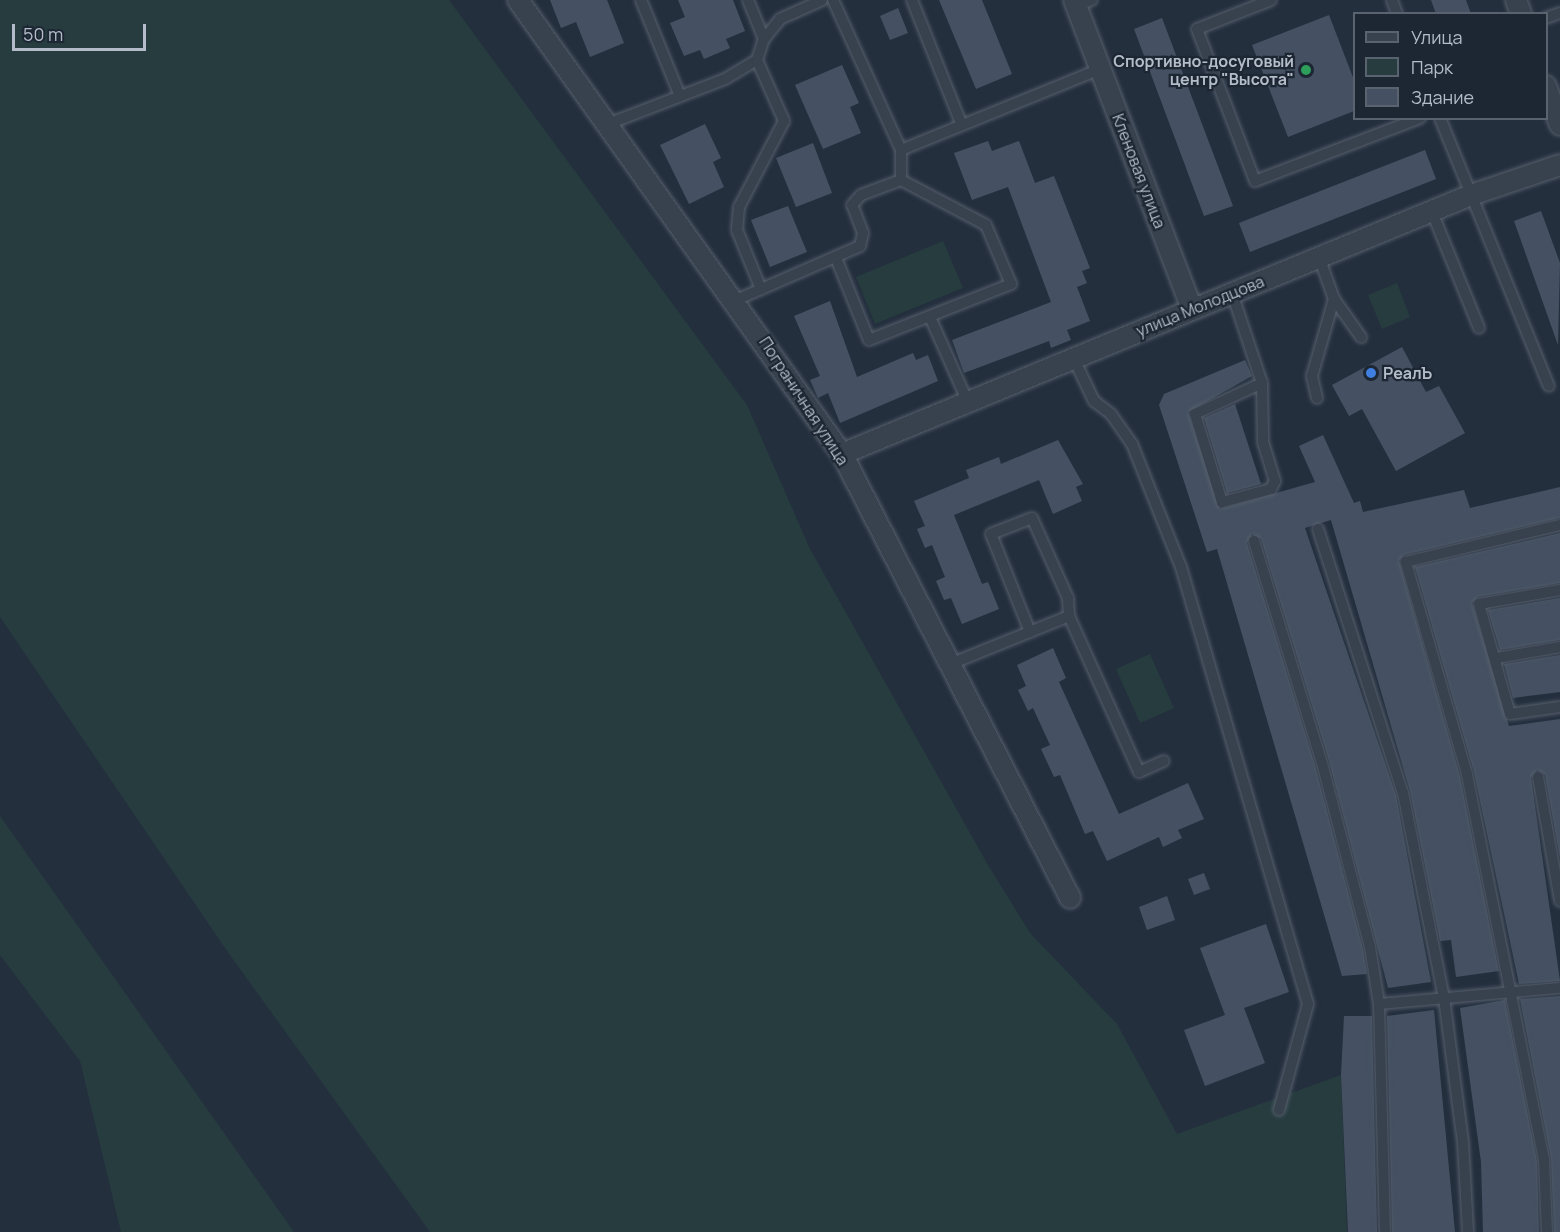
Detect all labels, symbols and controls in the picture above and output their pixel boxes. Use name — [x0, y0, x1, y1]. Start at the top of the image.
scale bar — [15, 12, 148, 50]
legend — [1353, 12, 1548, 120]
text: 50 m — [23, 22, 63, 46]
text: Улица — [1411, 25, 1463, 49]
place label: Спортивно-досуговый центр "Высота" — [1113, 51, 1294, 89]
text: Парк — [1411, 55, 1453, 79]
marker: Спортивно-досуговый центр "Высота" — [1299, 63, 1313, 77]
text: Здание — [1411, 85, 1474, 109]
street label: Кленовая улица — [1108, 111, 1170, 231]
street label: улица Молодцова — [1133, 272, 1267, 340]
street label: Пограничная улица — [755, 333, 853, 469]
place label: РеалЪ — [1383, 363, 1432, 383]
marker: РеалЪ — [1364, 366, 1378, 380]

